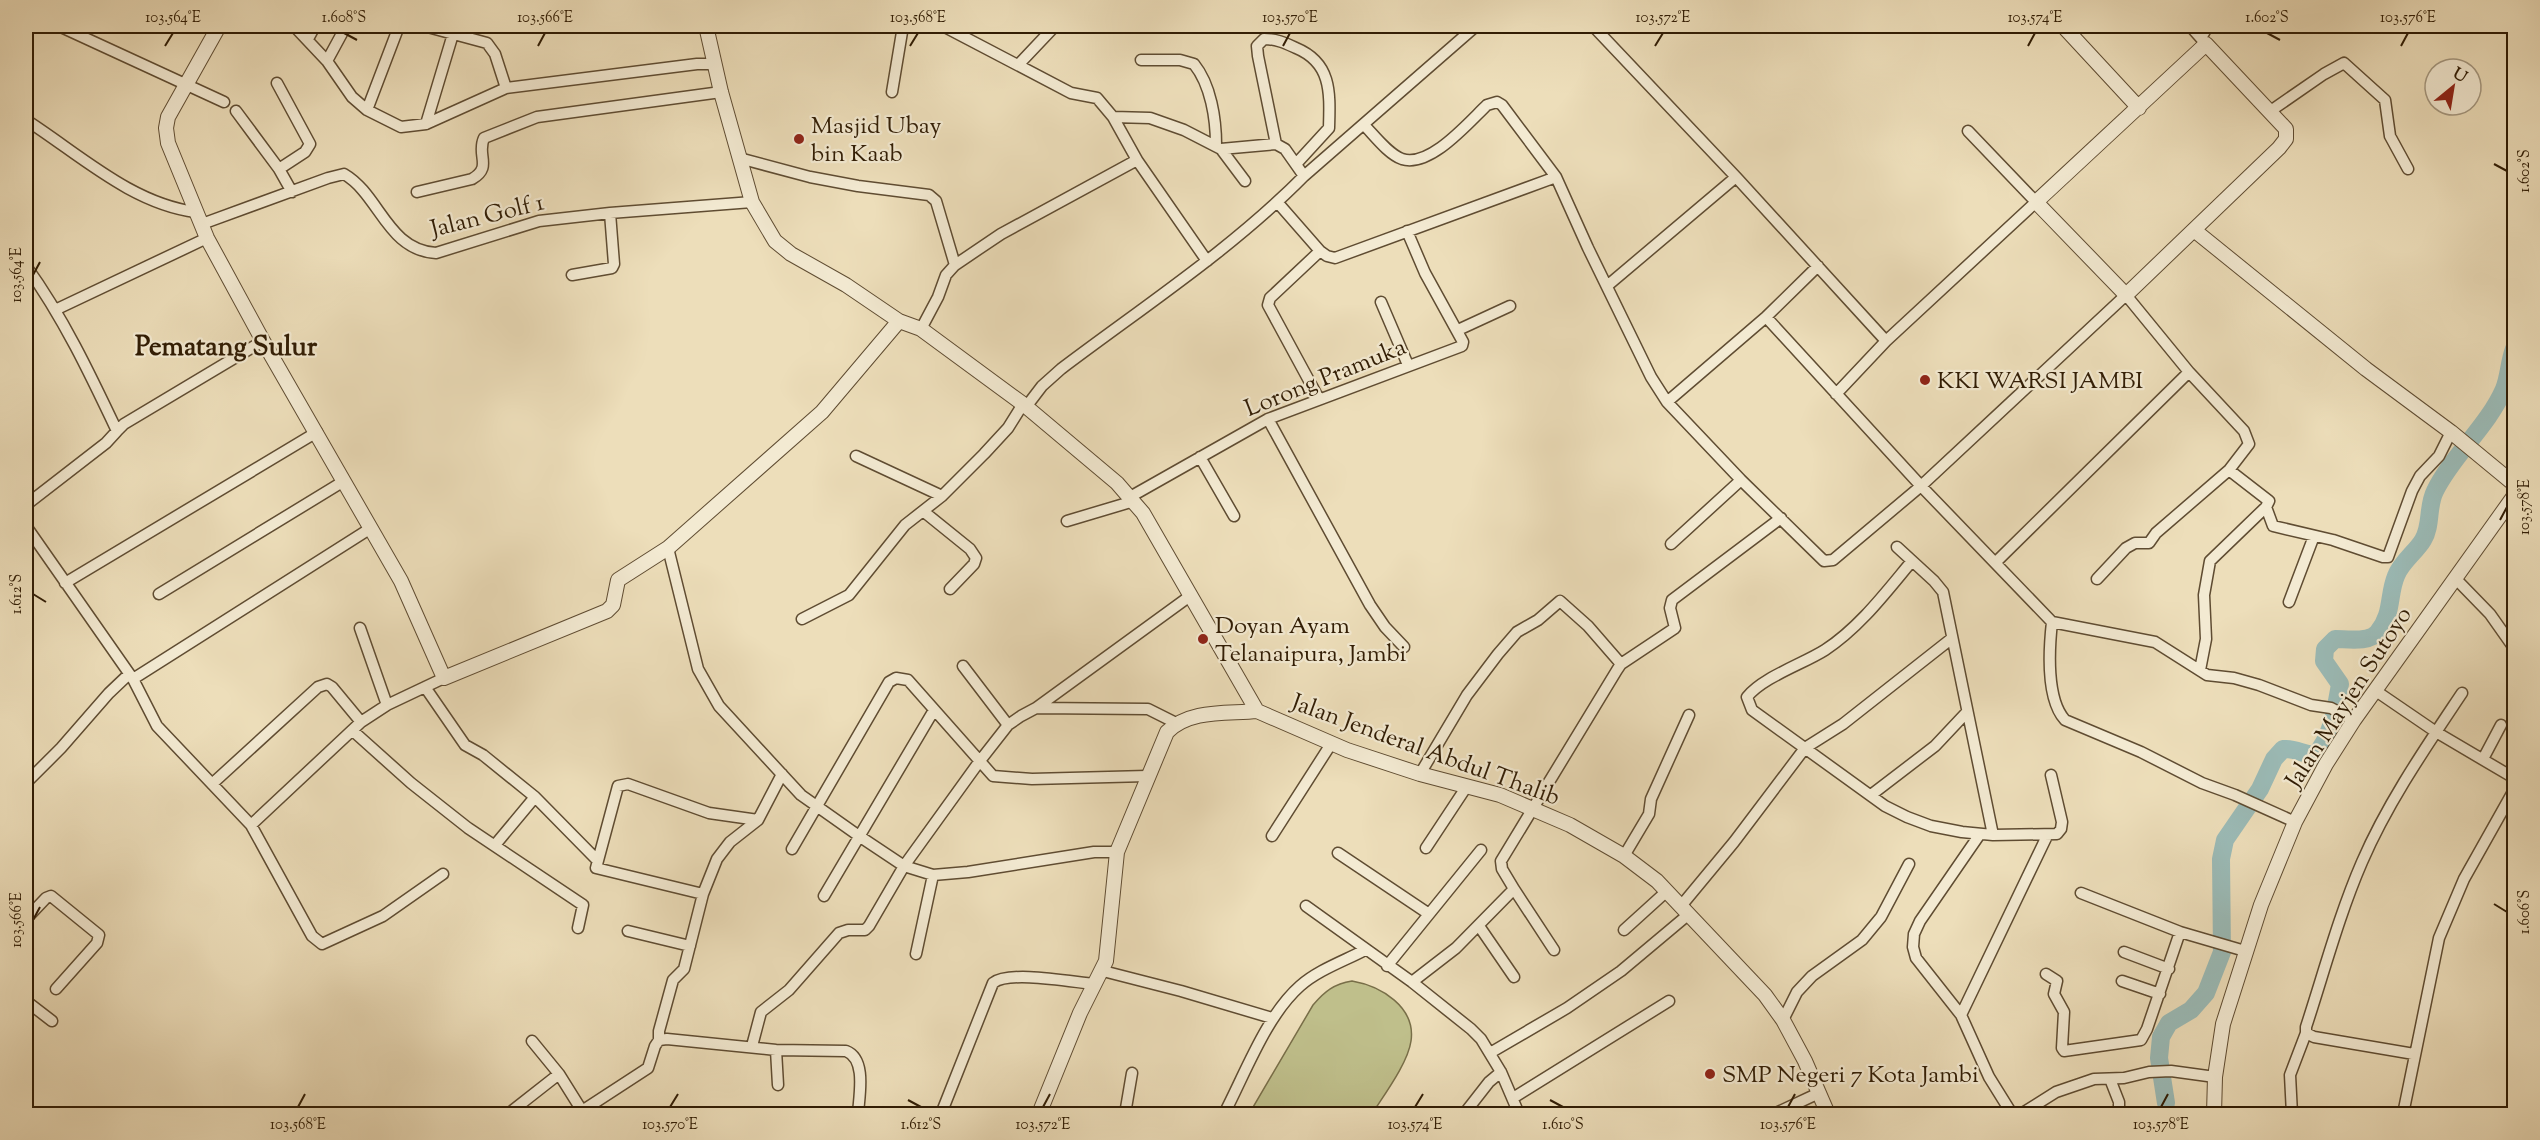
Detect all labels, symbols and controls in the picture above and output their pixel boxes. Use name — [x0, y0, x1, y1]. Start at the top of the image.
text: 103.564°E — [145, 8, 201, 29]
text: 1.608°S — [322, 8, 366, 29]
text: 103.566°E — [517, 8, 573, 29]
text: 103.568°E — [890, 8, 946, 29]
text: 103.570°E — [1262, 8, 1318, 29]
text: 103.572°E — [1636, 8, 1690, 29]
text: 103.574°E — [2008, 8, 2062, 29]
text: 1.602°S — [2245, 8, 2289, 29]
text: 103.576°E — [2380, 8, 2436, 29]
north arrow — [2423, 57, 2483, 117]
text: U — [2448, 63, 2471, 90]
place label: Masjid Ubay bin Kaab — [811, 110, 941, 172]
marker: Masjid Ubay bin Kaab — [792, 132, 806, 146]
text: 1.602°S — [2515, 149, 2536, 193]
street label: Jalan Golf 1 — [425, 186, 548, 248]
text: 103.564°E — [7, 247, 28, 303]
district label: Pematang Sulur — [135, 329, 318, 368]
street label: Lorong Pramuka — [1240, 331, 1412, 427]
place label: KKI WARSI JAMBI — [1937, 365, 2143, 399]
marker: KKI WARSI JAMBI — [1918, 373, 1932, 387]
text: 103.578°E — [2515, 479, 2536, 535]
text: 1.612°S — [7, 574, 28, 614]
street label: Jalan Mayjen Sutoyo — [2277, 601, 2421, 797]
place label: Doyan Ayam Telanaipura, Jambi — [1215, 610, 1407, 672]
marker: Doyan Ayam Telanaipura, Jambi — [1196, 632, 1210, 646]
street label: Jalan Jenderal Abdul Thalib — [1285, 686, 1564, 815]
text: 1.606°S — [2515, 890, 2536, 934]
text: 103.566°E — [7, 892, 28, 948]
place label: SMP Negeri 7 Kota Jambi — [1722, 1059, 1979, 1093]
marker: SMP Negeri 7 Kota Jambi — [1703, 1067, 1717, 1081]
text: 103.568°E — [270, 1115, 326, 1136]
text: 103.570°E — [642, 1115, 698, 1136]
text: 1.612°S — [901, 1115, 941, 1136]
text: 103.572°E — [1016, 1115, 1070, 1136]
text: 103.574°E — [1388, 1115, 1442, 1136]
text: 1.610°S — [1542, 1115, 1584, 1136]
text: 103.576°E — [1760, 1115, 1816, 1136]
text: 103.578°E — [2133, 1115, 2189, 1136]

